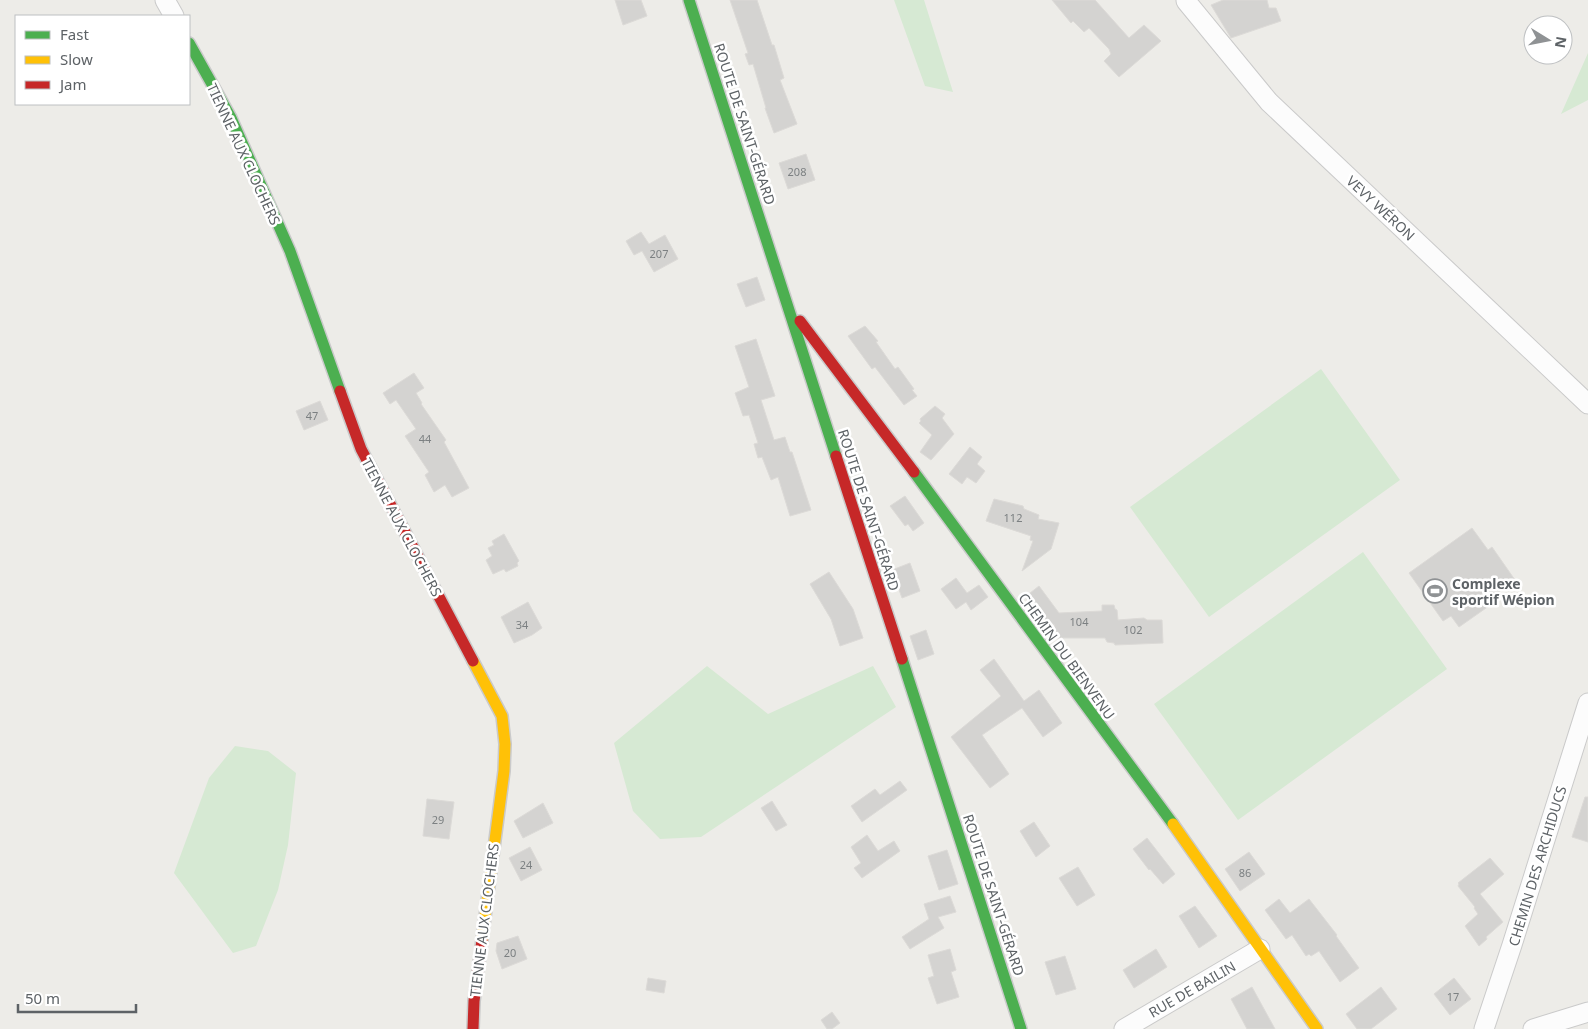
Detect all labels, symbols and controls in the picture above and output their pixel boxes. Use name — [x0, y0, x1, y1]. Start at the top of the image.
legend — [15, 15, 190, 105]
north arrow — [1523, 15, 1573, 65]
text: Fast — [60, 24, 89, 44]
text: N — [1551, 35, 1572, 50]
street label: ROUTE DE SAINT-GÉRARD — [710, 41, 780, 207]
text: Slow — [60, 49, 93, 69]
text: Jam — [58, 74, 87, 94]
street label: TIENNE AUX CLOCHERS — [203, 80, 285, 228]
house number: 208 — [788, 164, 806, 179]
street label: VEVY WÉRON — [1343, 171, 1419, 245]
house number: 207 — [650, 246, 668, 261]
house number: 47 — [306, 408, 318, 423]
street label: ROUTE DE SAINT-GÉRARD — [834, 427, 904, 593]
house number: 44 — [419, 431, 432, 446]
street label: TIENNE AUX CLOCHERS — [357, 454, 447, 600]
house number: 112 — [1004, 510, 1022, 525]
place label: Complexe sportif Wépion — [1452, 574, 1555, 609]
sports icon: Complexe sportif Wépion — [1422, 578, 1448, 604]
street label: CHEMIN DU BIENVENU — [1015, 589, 1119, 723]
house number: 104 — [1070, 614, 1089, 629]
house number: 34 — [516, 617, 529, 632]
house number: 102 — [1124, 622, 1142, 637]
street label: CHEMIN DES ARCHIDUCS — [1504, 783, 1571, 948]
house number: 29 — [432, 812, 444, 827]
street label: ROUTE DE SAINT-GÉRARD — [959, 812, 1029, 978]
street label: TIENNE AUX CLOCHERS — [465, 842, 503, 998]
house number: 24 — [520, 857, 533, 872]
house number: 86 — [1239, 865, 1251, 880]
house number: 20 — [504, 945, 516, 960]
street label: RUE DE BAILIN — [1145, 956, 1239, 1022]
scale bar — [18, 982, 135, 1014]
text: 50 m — [25, 988, 60, 1008]
house number: 17 — [1447, 989, 1459, 1004]

